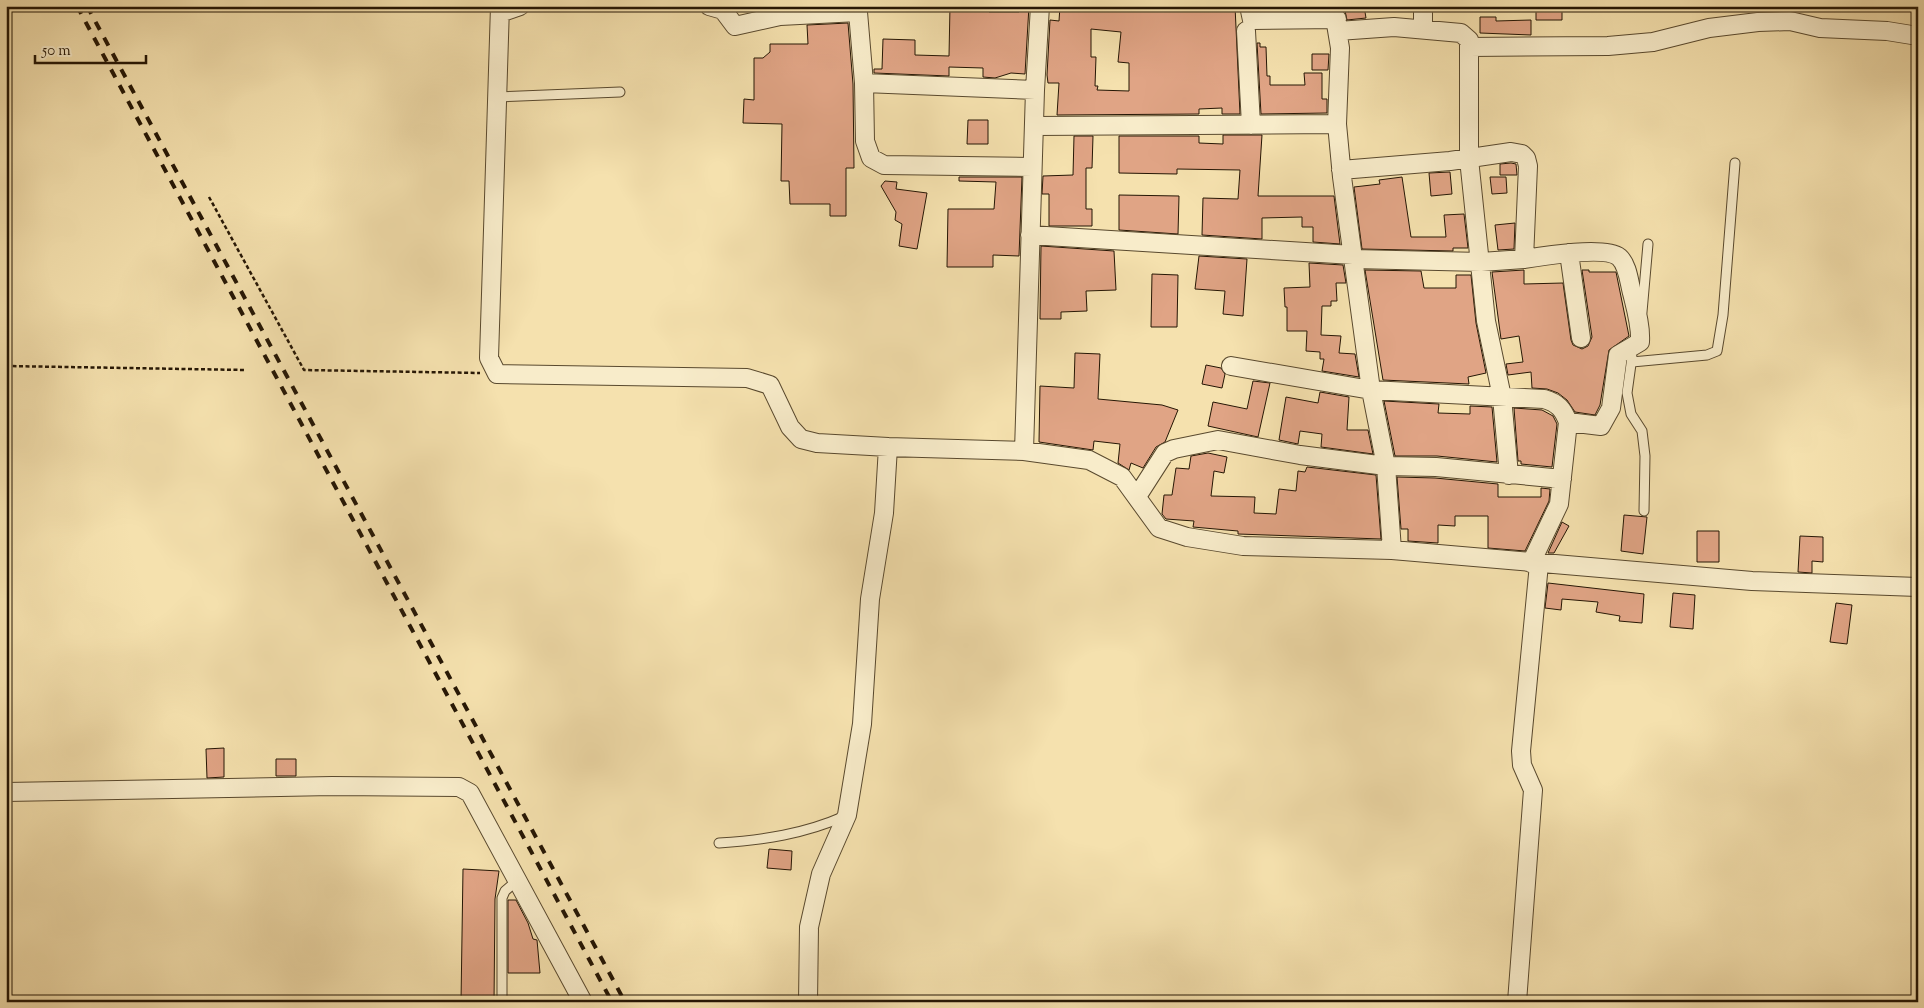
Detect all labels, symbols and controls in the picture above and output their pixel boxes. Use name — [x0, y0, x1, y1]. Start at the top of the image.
scale bar — [35, 32, 146, 64]
text: 50 m — [41, 41, 71, 62]

